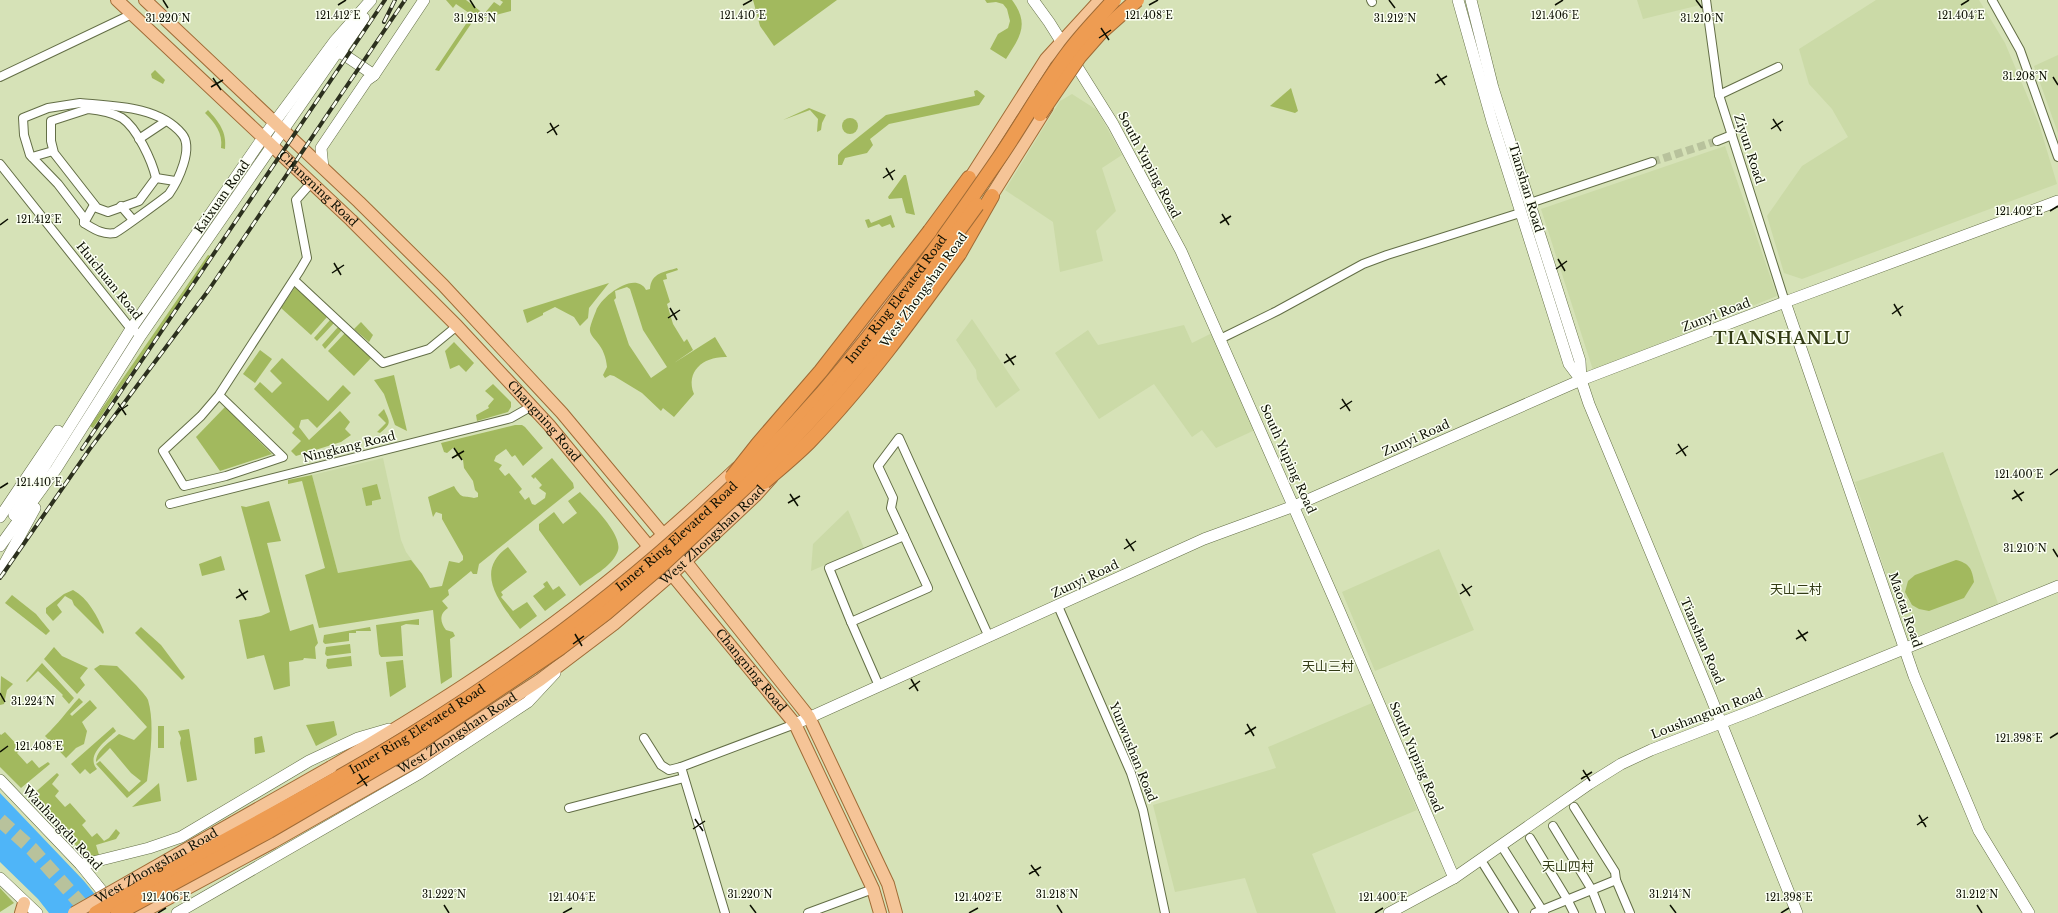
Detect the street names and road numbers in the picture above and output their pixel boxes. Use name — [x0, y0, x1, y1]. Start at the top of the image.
street label: South Yuping Road — [1115, 109, 1184, 221]
street label: Ziyun Road — [1731, 112, 1768, 186]
street label: Tianshan Road — [1506, 142, 1547, 234]
street label: Changning Road — [276, 148, 361, 229]
street label: Kaixuan Road — [191, 157, 252, 236]
street label: West Zhongshan Road — [876, 229, 970, 351]
street label: Inner Ring Elevated Road — [842, 232, 950, 366]
street label: Huichuan Road — [73, 239, 145, 323]
street label: Zunyi Road — [1679, 295, 1752, 335]
street label: Changning Road — [505, 377, 584, 464]
street label: South Yuping Road — [1258, 402, 1319, 516]
street label: Zunyi Road — [1380, 416, 1452, 459]
street label: Ningkang Road — [301, 428, 397, 465]
street label: Inner Ring Elevated Road — [612, 478, 740, 594]
street label: West Zhongshan Road — [656, 482, 768, 588]
street label: Zunyi Road — [1049, 556, 1121, 601]
street label: Maotai Road — [1886, 570, 1925, 649]
street label: Tianshan Road — [1678, 595, 1727, 686]
street label: Changning Road — [713, 625, 790, 715]
street label: Inner Ring Elevated Road — [346, 681, 488, 777]
street label: Loushanguan Road — [1649, 685, 1765, 742]
street label: West Zhongshan Road — [394, 689, 519, 777]
street label: Yunwushan Road — [1106, 699, 1160, 804]
street label: South Yuping Road — [1386, 699, 1447, 814]
street label: Wanhangdu Road — [19, 782, 105, 873]
street label: West Zhongshan Road — [92, 825, 220, 907]

